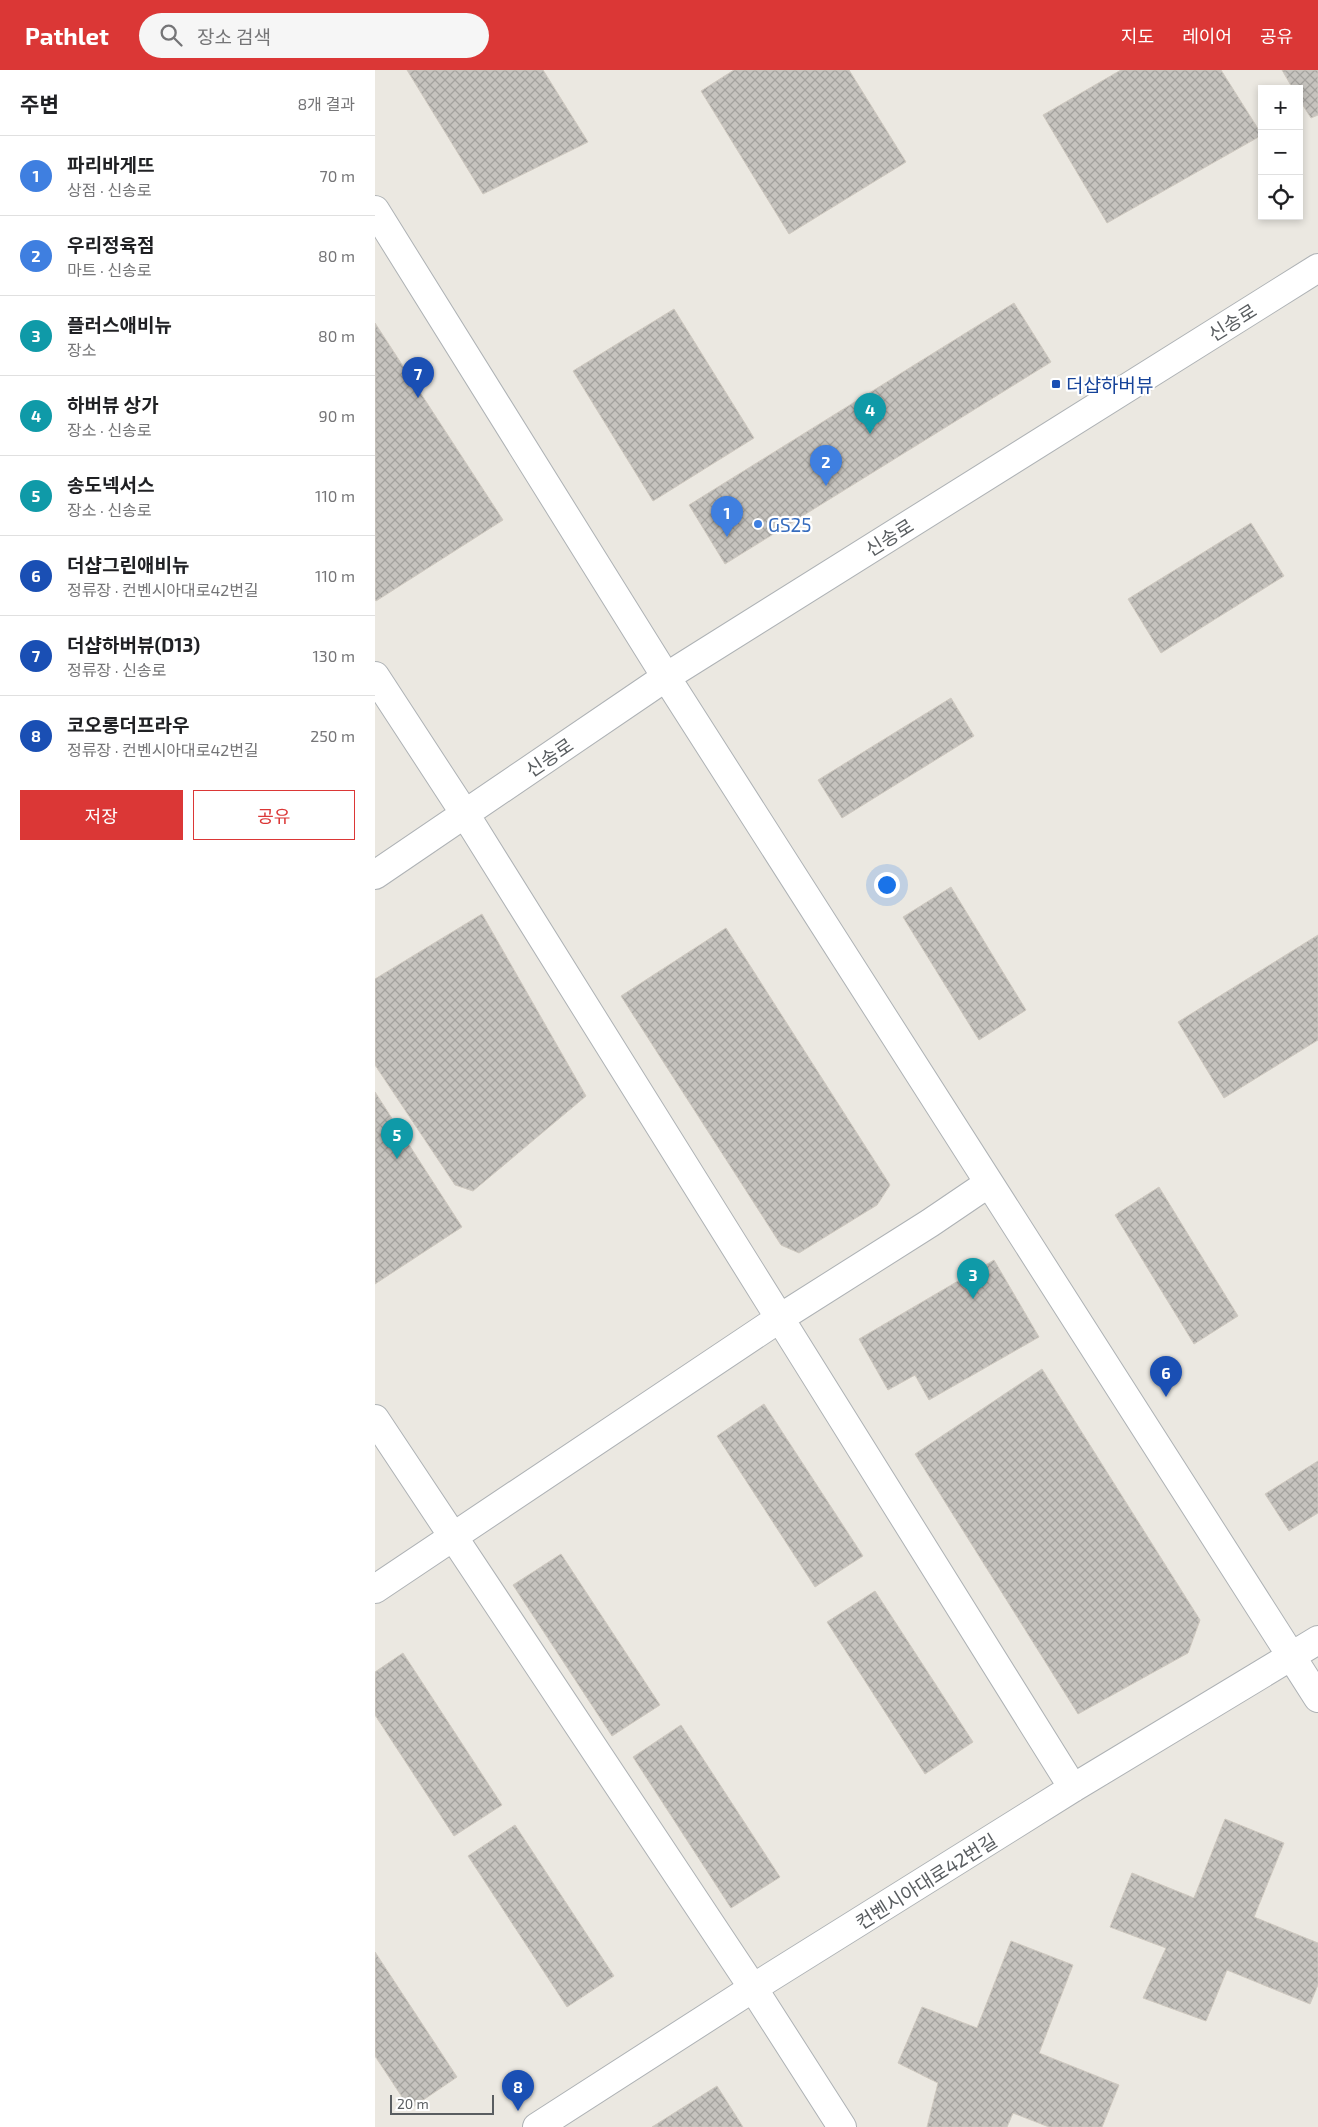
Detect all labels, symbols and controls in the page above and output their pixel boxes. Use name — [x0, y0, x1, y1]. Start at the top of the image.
search box — [139, 13, 489, 58]
text: Pathlet — [25, 21, 109, 50]
icon: search — [157, 21, 185, 49]
text: 장소 검색 — [197, 25, 271, 48]
text: 지도 — [1121, 25, 1154, 47]
text: 레이어 — [1182, 25, 1232, 47]
text: 공유 — [1260, 25, 1293, 47]
map controls — [1258, 85, 1303, 220]
button: + — [1258, 85, 1303, 130]
text: 주변 — [20, 91, 59, 116]
text: 8개 결과 — [298, 94, 355, 113]
button: − — [1258, 130, 1303, 175]
text: 파리바게뜨 — [67, 153, 154, 176]
text: 1 — [33, 166, 39, 185]
text: 70 m — [320, 166, 355, 185]
button: locate — [1258, 175, 1303, 220]
text: 상점 · 신송로 — [67, 180, 152, 199]
text: 우리정육점 — [67, 233, 154, 256]
text: 2 — [31, 246, 41, 265]
text: 80 m — [318, 246, 355, 265]
text: 마트 · 신송로 — [67, 260, 152, 279]
street label: 신송로 — [1204, 298, 1260, 346]
text: 플러스애비뉴 — [67, 313, 172, 336]
text: 3 — [31, 326, 41, 345]
text: 80 m — [318, 326, 355, 345]
text: 장소 — [67, 340, 96, 359]
pin: 7 — [402, 357, 434, 398]
place label: 더샵하버뷰 — [1066, 373, 1153, 396]
marker: 더샵하버뷰 — [1050, 378, 1062, 390]
text: 하버뷰 상가 — [67, 393, 159, 416]
pin: 4 — [854, 393, 886, 434]
text: 4 — [31, 406, 41, 425]
text: 90 m — [319, 406, 355, 425]
text: 장소 · 신송로 — [67, 420, 152, 439]
pin: 2 — [810, 445, 842, 486]
text: 송도넥서스 — [67, 473, 154, 496]
text: 5 — [32, 486, 40, 505]
text: 110 m — [315, 486, 355, 505]
pin: 1 — [711, 496, 743, 537]
text: 장소 · 신송로 — [67, 500, 152, 519]
place label: GS25 — [768, 513, 811, 536]
street label: 신송로 — [861, 513, 917, 561]
marker: GS25 — [752, 518, 764, 530]
text: 더샵그린애비뉴 — [67, 553, 189, 576]
text: 6 — [31, 566, 41, 585]
text: 110 m — [315, 566, 355, 585]
text: 정류장 · 컨벤시아대로42번길 — [67, 580, 259, 599]
text: 더샵하버뷰(D13) — [67, 633, 200, 656]
text: 7 — [32, 646, 40, 665]
text: 130 m — [313, 646, 355, 665]
text: 정류장 · 신송로 — [67, 660, 166, 679]
text: 코오롱더프라우 — [67, 713, 189, 736]
text: 8 — [31, 726, 41, 745]
text: 250 m — [310, 726, 355, 745]
street label: 신송로 — [521, 733, 577, 781]
text: 정류장 · 컨벤시아대로42번길 — [67, 740, 259, 759]
button: 저장 — [20, 790, 183, 840]
button: 공유 — [193, 790, 355, 840]
your location — [874, 872, 900, 898]
pin: 5 — [381, 1118, 413, 1159]
pin: 3 — [957, 1258, 989, 1299]
pin: 6 — [1150, 1356, 1182, 1397]
street label: 컨벤시아대로42번길 — [851, 1828, 1001, 1934]
pin: 8 — [502, 2070, 534, 2111]
scale bar — [390, 2092, 494, 2115]
text: 20 m — [397, 2095, 429, 2112]

